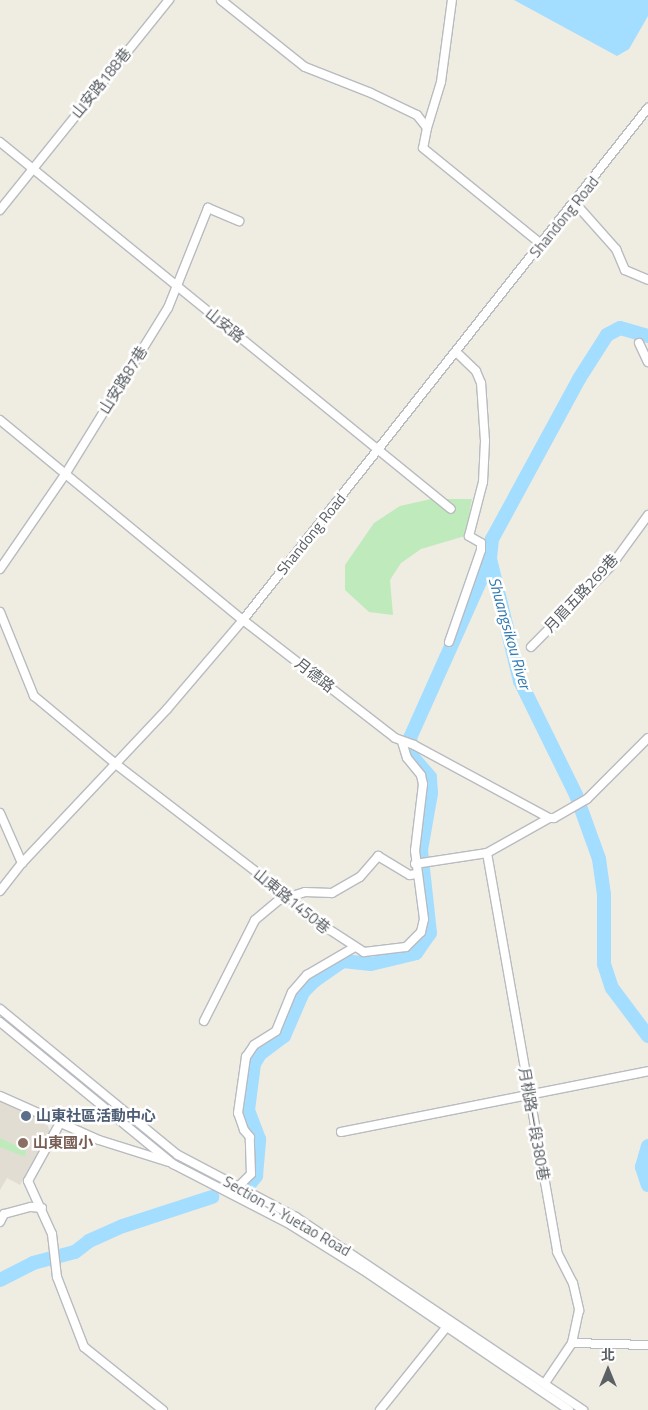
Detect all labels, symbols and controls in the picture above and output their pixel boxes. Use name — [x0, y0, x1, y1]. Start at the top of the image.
street label: 山安路188巷 — [67, 44, 135, 122]
street label: Shandong Road — [526, 173, 602, 261]
street label: 山安路 — [202, 304, 248, 346]
street label: 山安路87巷 — [95, 343, 151, 417]
street label: Shandong Road — [273, 490, 349, 578]
street label: 月眉五路269巷 — [540, 550, 622, 636]
water label: Shuangsikou River — [485, 575, 535, 691]
street label: 月德路 — [292, 654, 338, 696]
street label: 山東路1450巷 — [250, 865, 334, 937]
street label: 月桃路一段380巷 — [515, 1066, 553, 1182]
place label: 山東社區活動中心 — [36, 1107, 156, 1125]
marker: 山東社區活動中心 — [20, 1110, 32, 1122]
place label: 山東國小 — [33, 1134, 93, 1152]
marker: 山東國小 — [17, 1137, 29, 1149]
street label: Section 1, Yuetao Road — [220, 1172, 354, 1260]
text: 北 — [601, 1344, 615, 1365]
north arrow — [583, 1345, 633, 1395]

